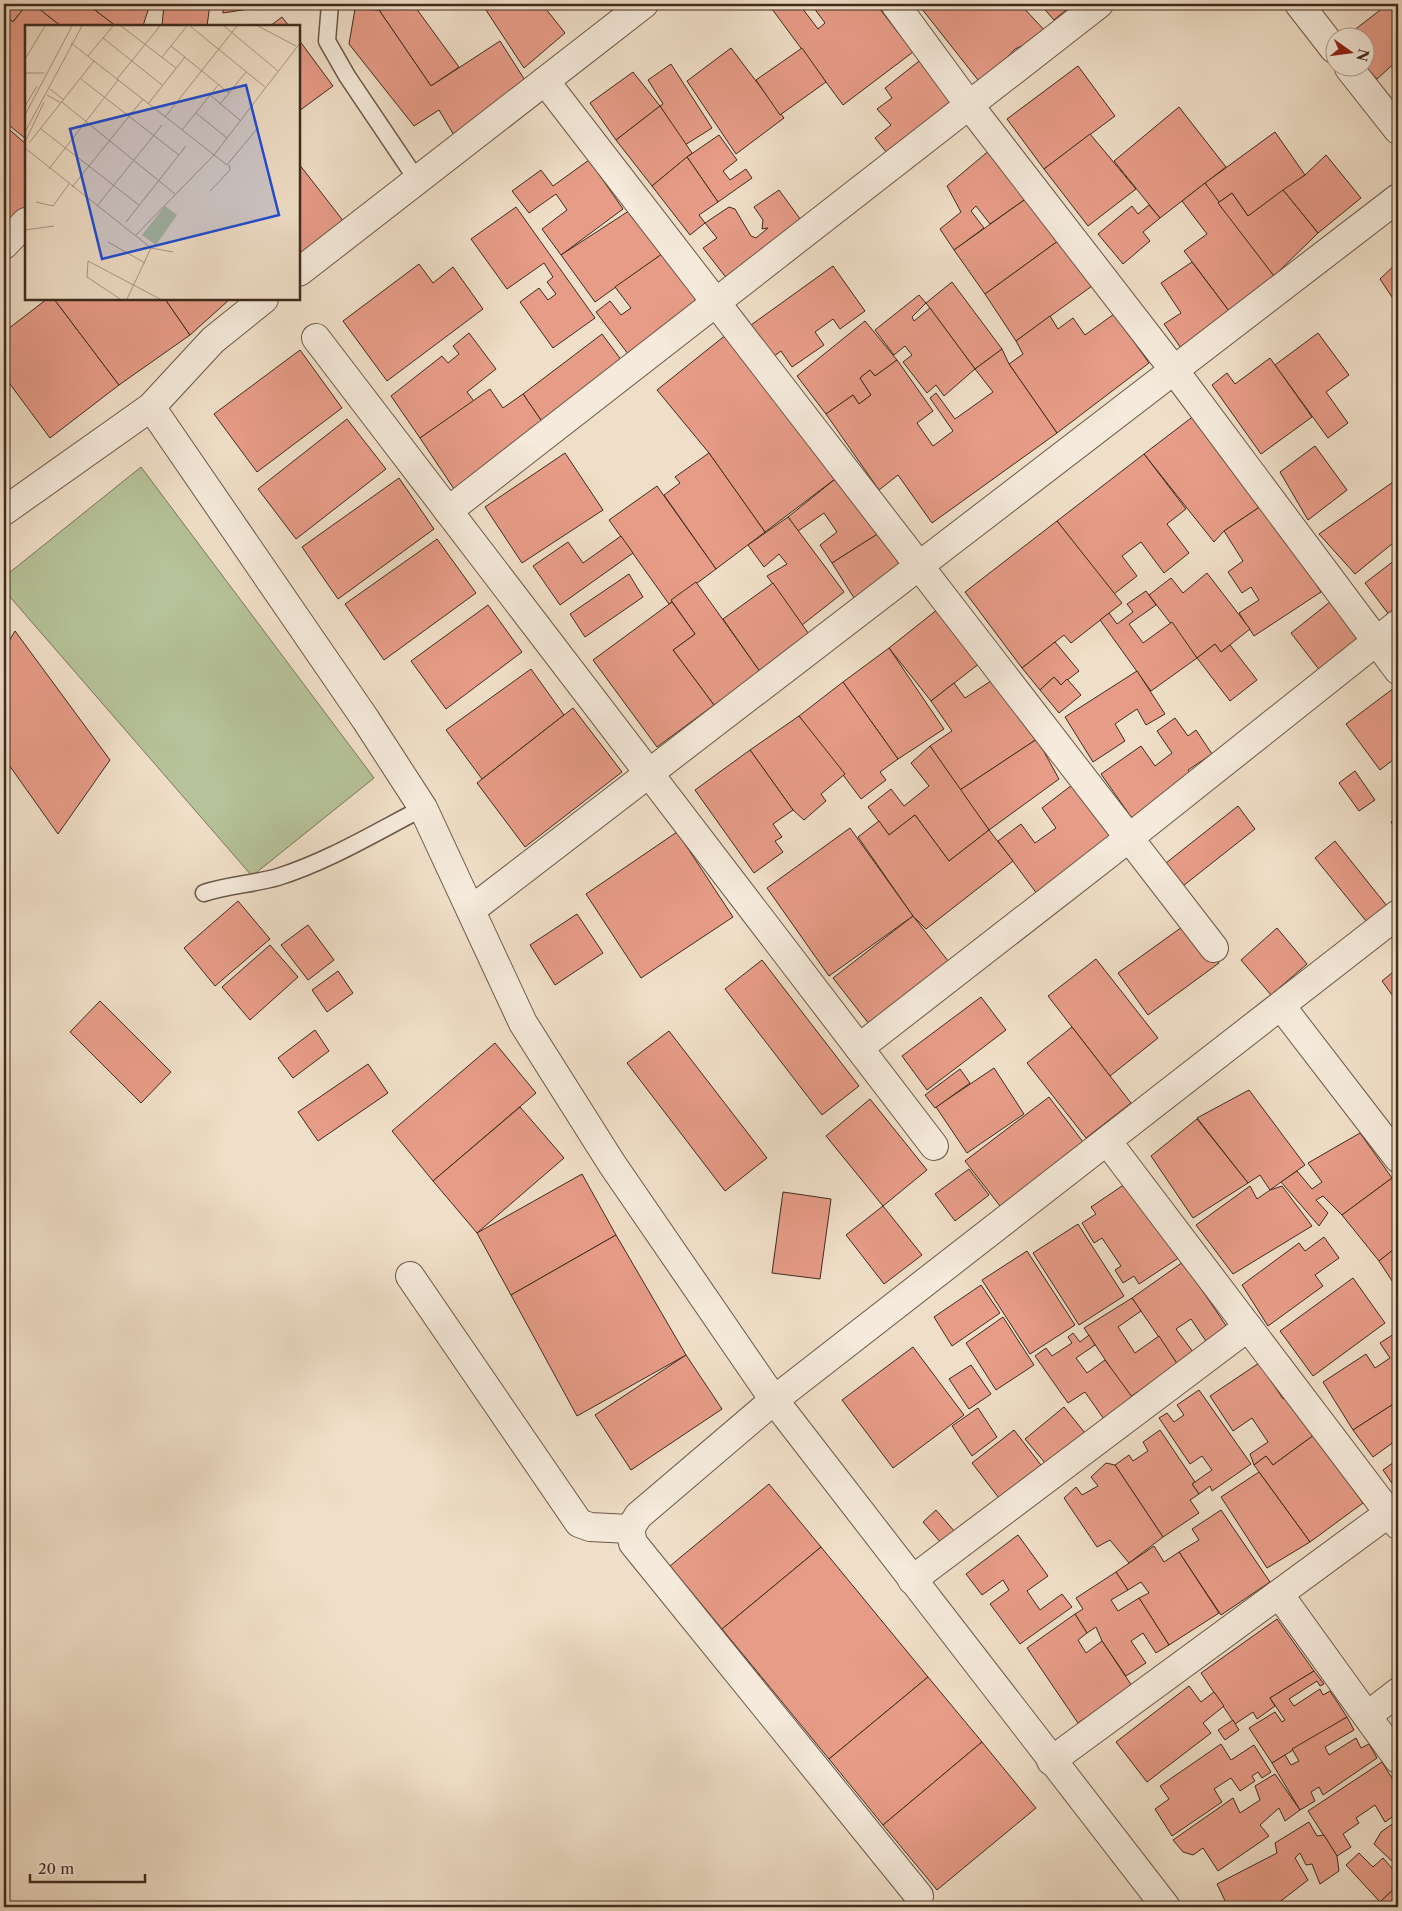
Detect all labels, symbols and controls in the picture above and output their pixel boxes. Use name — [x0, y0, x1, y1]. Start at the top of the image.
inset map — [25, 25, 300, 300]
north arrow — [1324, 28, 1374, 78]
text: N — [1352, 47, 1373, 63]
scale bar — [30, 1851, 145, 1883]
text: 20 m — [38, 1859, 74, 1878]

